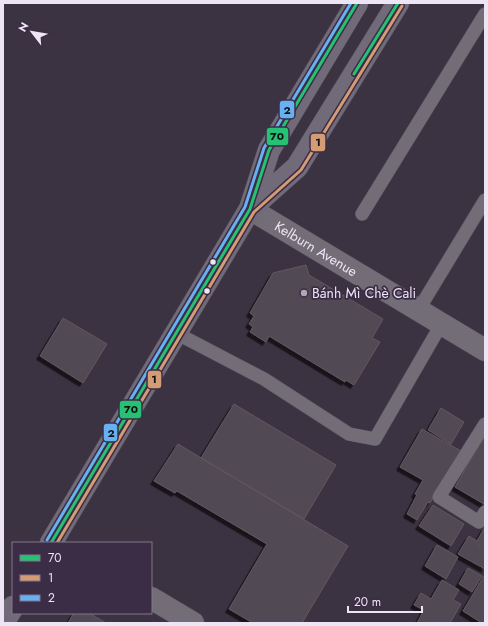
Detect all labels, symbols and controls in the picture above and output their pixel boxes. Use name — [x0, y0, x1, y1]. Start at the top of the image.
north arrow — [12, 12, 52, 52]
text: N — [14, 19, 33, 35]
line badge: 2 — [279, 100, 295, 119]
text: 2 — [283, 102, 291, 118]
line badge: 70 — [266, 127, 289, 146]
text: 70 — [270, 128, 284, 144]
line badge: 1 — [310, 133, 326, 152]
text: 1 — [315, 134, 321, 150]
street label: Kelburn Avenue — [271, 216, 361, 281]
unlabelled marker — [208, 257, 218, 267]
place label: Bánh Mì Chè Cali — [312, 283, 416, 303]
unlabelled marker — [202, 286, 212, 296]
marker: Bánh Mì Chè Cali — [299, 288, 309, 298]
line badge: 1 — [147, 370, 162, 389]
text: 1 — [151, 371, 157, 387]
line badge: 70 — [119, 400, 142, 419]
text: 70 — [124, 401, 138, 417]
line badge: 2 — [103, 423, 118, 442]
text: 2 — [107, 425, 115, 441]
legend — [12, 542, 152, 614]
text: 70 — [48, 549, 62, 567]
text: 1 — [48, 569, 53, 587]
scale bar — [348, 588, 422, 614]
text: 2 — [48, 589, 55, 607]
text: 20 m — [354, 593, 381, 611]

